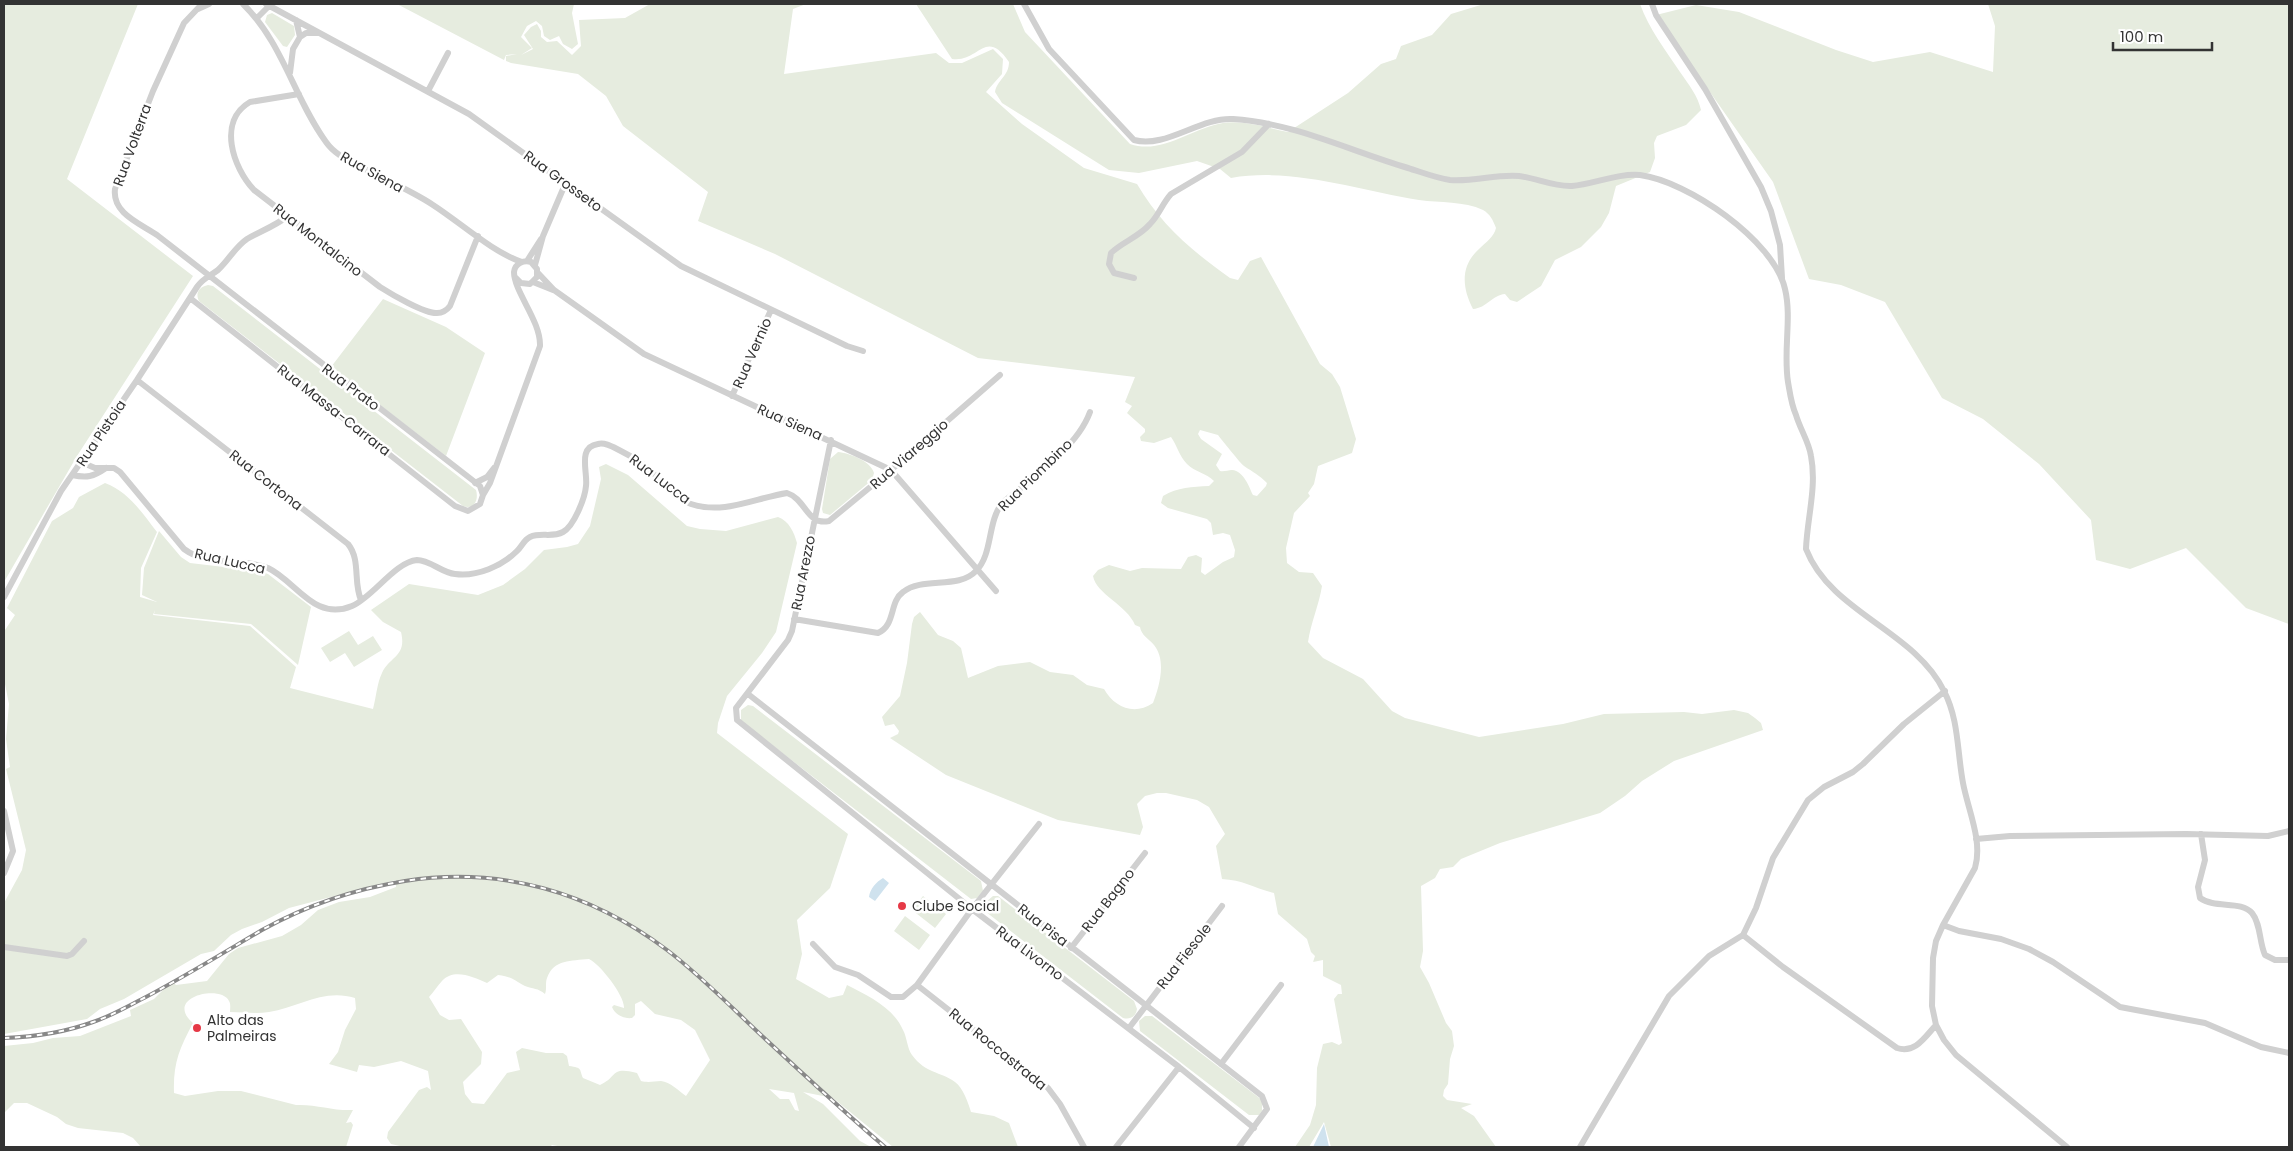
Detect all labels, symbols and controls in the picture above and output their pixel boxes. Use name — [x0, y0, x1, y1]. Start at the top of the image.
scale bar — [2113, 20, 2212, 52]
text: 100 m — [2120, 26, 2163, 47]
street label: Rua Volterra — [108, 101, 156, 189]
street label: Rua Siena — [337, 146, 407, 198]
street label: Rua Grosseto — [519, 146, 607, 216]
street label: Rua Montalcino — [269, 199, 367, 281]
street label: Rua Vernio — [728, 314, 776, 392]
street label: Rua Massa-Carrara — [273, 359, 395, 461]
street label: Rua Prato — [318, 359, 384, 415]
street label: Rua Pistoia — [71, 396, 131, 470]
street label: Rua Siena — [754, 399, 826, 445]
street label: Rua Viareggio — [865, 414, 953, 494]
street label: Rua Piombino — [993, 434, 1077, 516]
street label: Rua Cortona — [225, 445, 307, 515]
street label: Rua Lucca — [625, 449, 695, 509]
street label: Rua Arezzo — [786, 534, 820, 612]
street label: Rua Lucca — [193, 543, 267, 579]
street label: Rua Bagno — [1077, 864, 1139, 936]
place label: Clube Social — [912, 896, 999, 916]
street label: Rua Pisa — [1014, 899, 1072, 951]
marker: Clube Social — [896, 900, 908, 912]
street label: Rua Fiesole — [1152, 919, 1216, 993]
street label: Rua Livorno — [992, 921, 1068, 985]
street label: Rua Roccastrada — [945, 1003, 1051, 1095]
place label: Alto das Palmeiras — [207, 1010, 277, 1046]
marker: Alto das Palmeiras — [191, 1022, 203, 1034]

